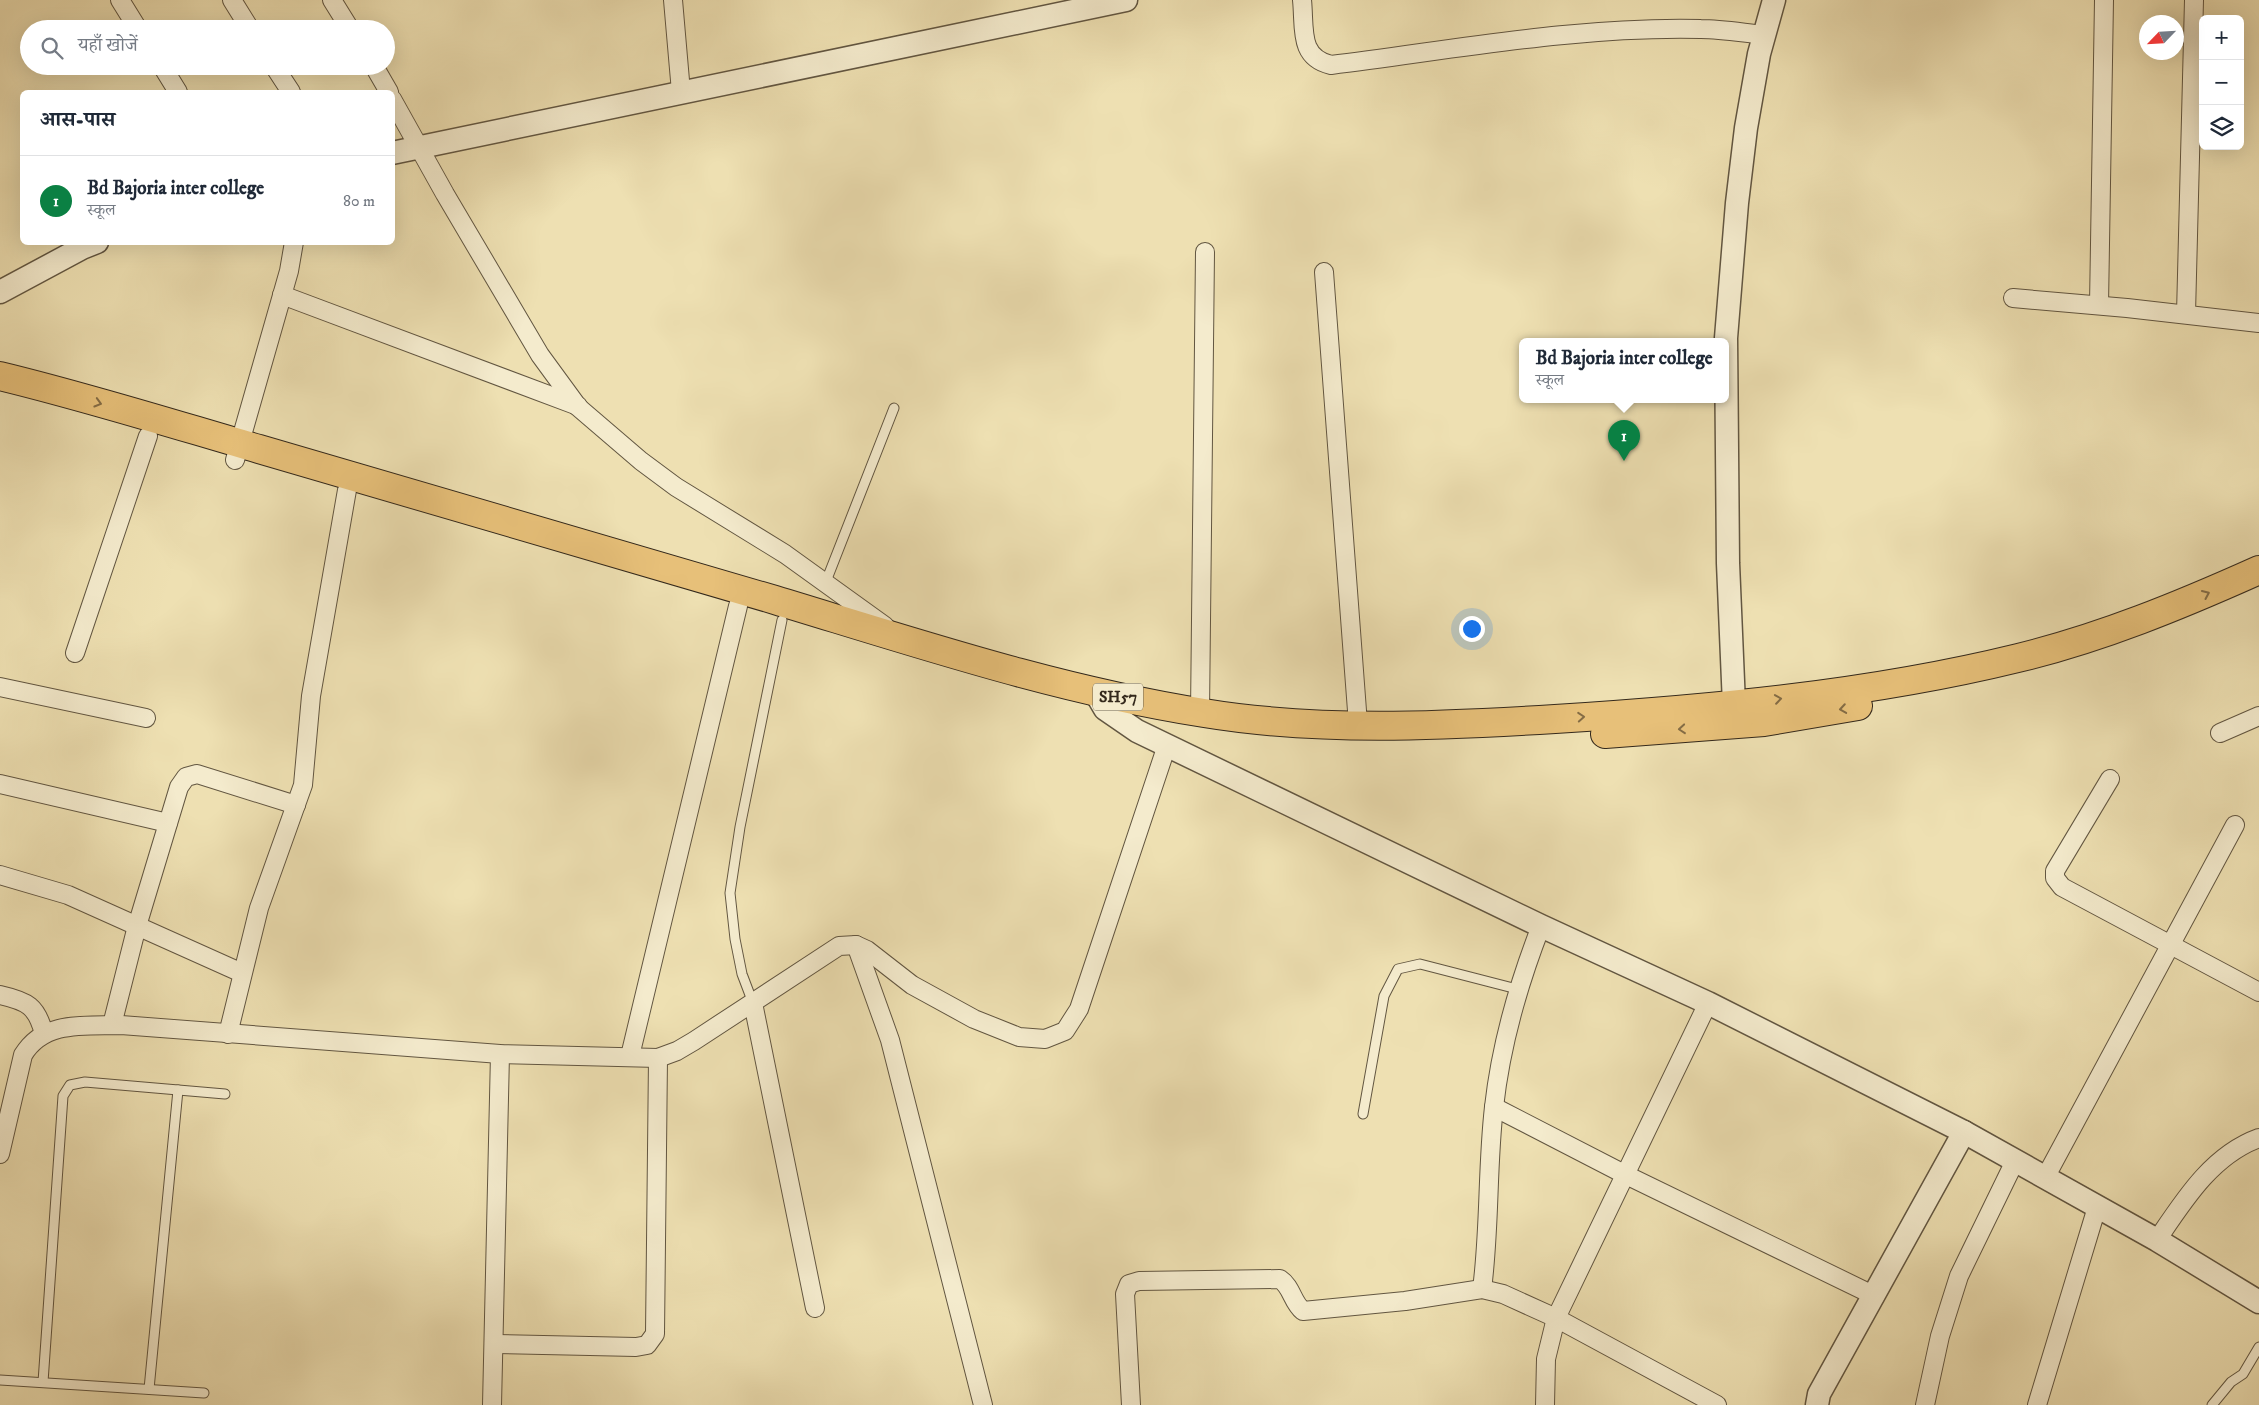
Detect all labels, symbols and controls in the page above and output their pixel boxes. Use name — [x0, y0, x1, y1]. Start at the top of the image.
north arrow — [2139, 15, 2184, 60]
map controls — [2199, 15, 2244, 150]
button: + — [2199, 15, 2244, 60]
search box — [20, 20, 395, 75]
icon: search — [38, 34, 66, 62]
text: यहाँ खोजें — [78, 34, 138, 57]
button: − — [2199, 60, 2244, 105]
button: layers — [2199, 105, 2244, 150]
text: आस-पास — [40, 107, 115, 133]
text: Bd Bajoria inter college — [87, 177, 264, 200]
text: 1 — [53, 191, 59, 211]
text: 80 m — [343, 191, 375, 211]
text: स्कूल — [87, 200, 116, 220]
popup — [1519, 338, 1729, 403]
text: Bd Bajoria inter college — [1535, 347, 1713, 370]
text: स्कूल — [1535, 370, 1564, 390]
one-way arrow — [93, 397, 102, 408]
pin: 1 — [1608, 420, 1640, 461]
one-way arrow — [2201, 590, 2210, 600]
your location — [1459, 616, 1485, 642]
road number: SH57 — [1093, 684, 1143, 710]
one-way arrow — [1774, 694, 1782, 705]
one-way arrow — [1839, 703, 1848, 713]
one-way arrow — [1577, 712, 1585, 723]
one-way arrow — [1678, 723, 1686, 734]

